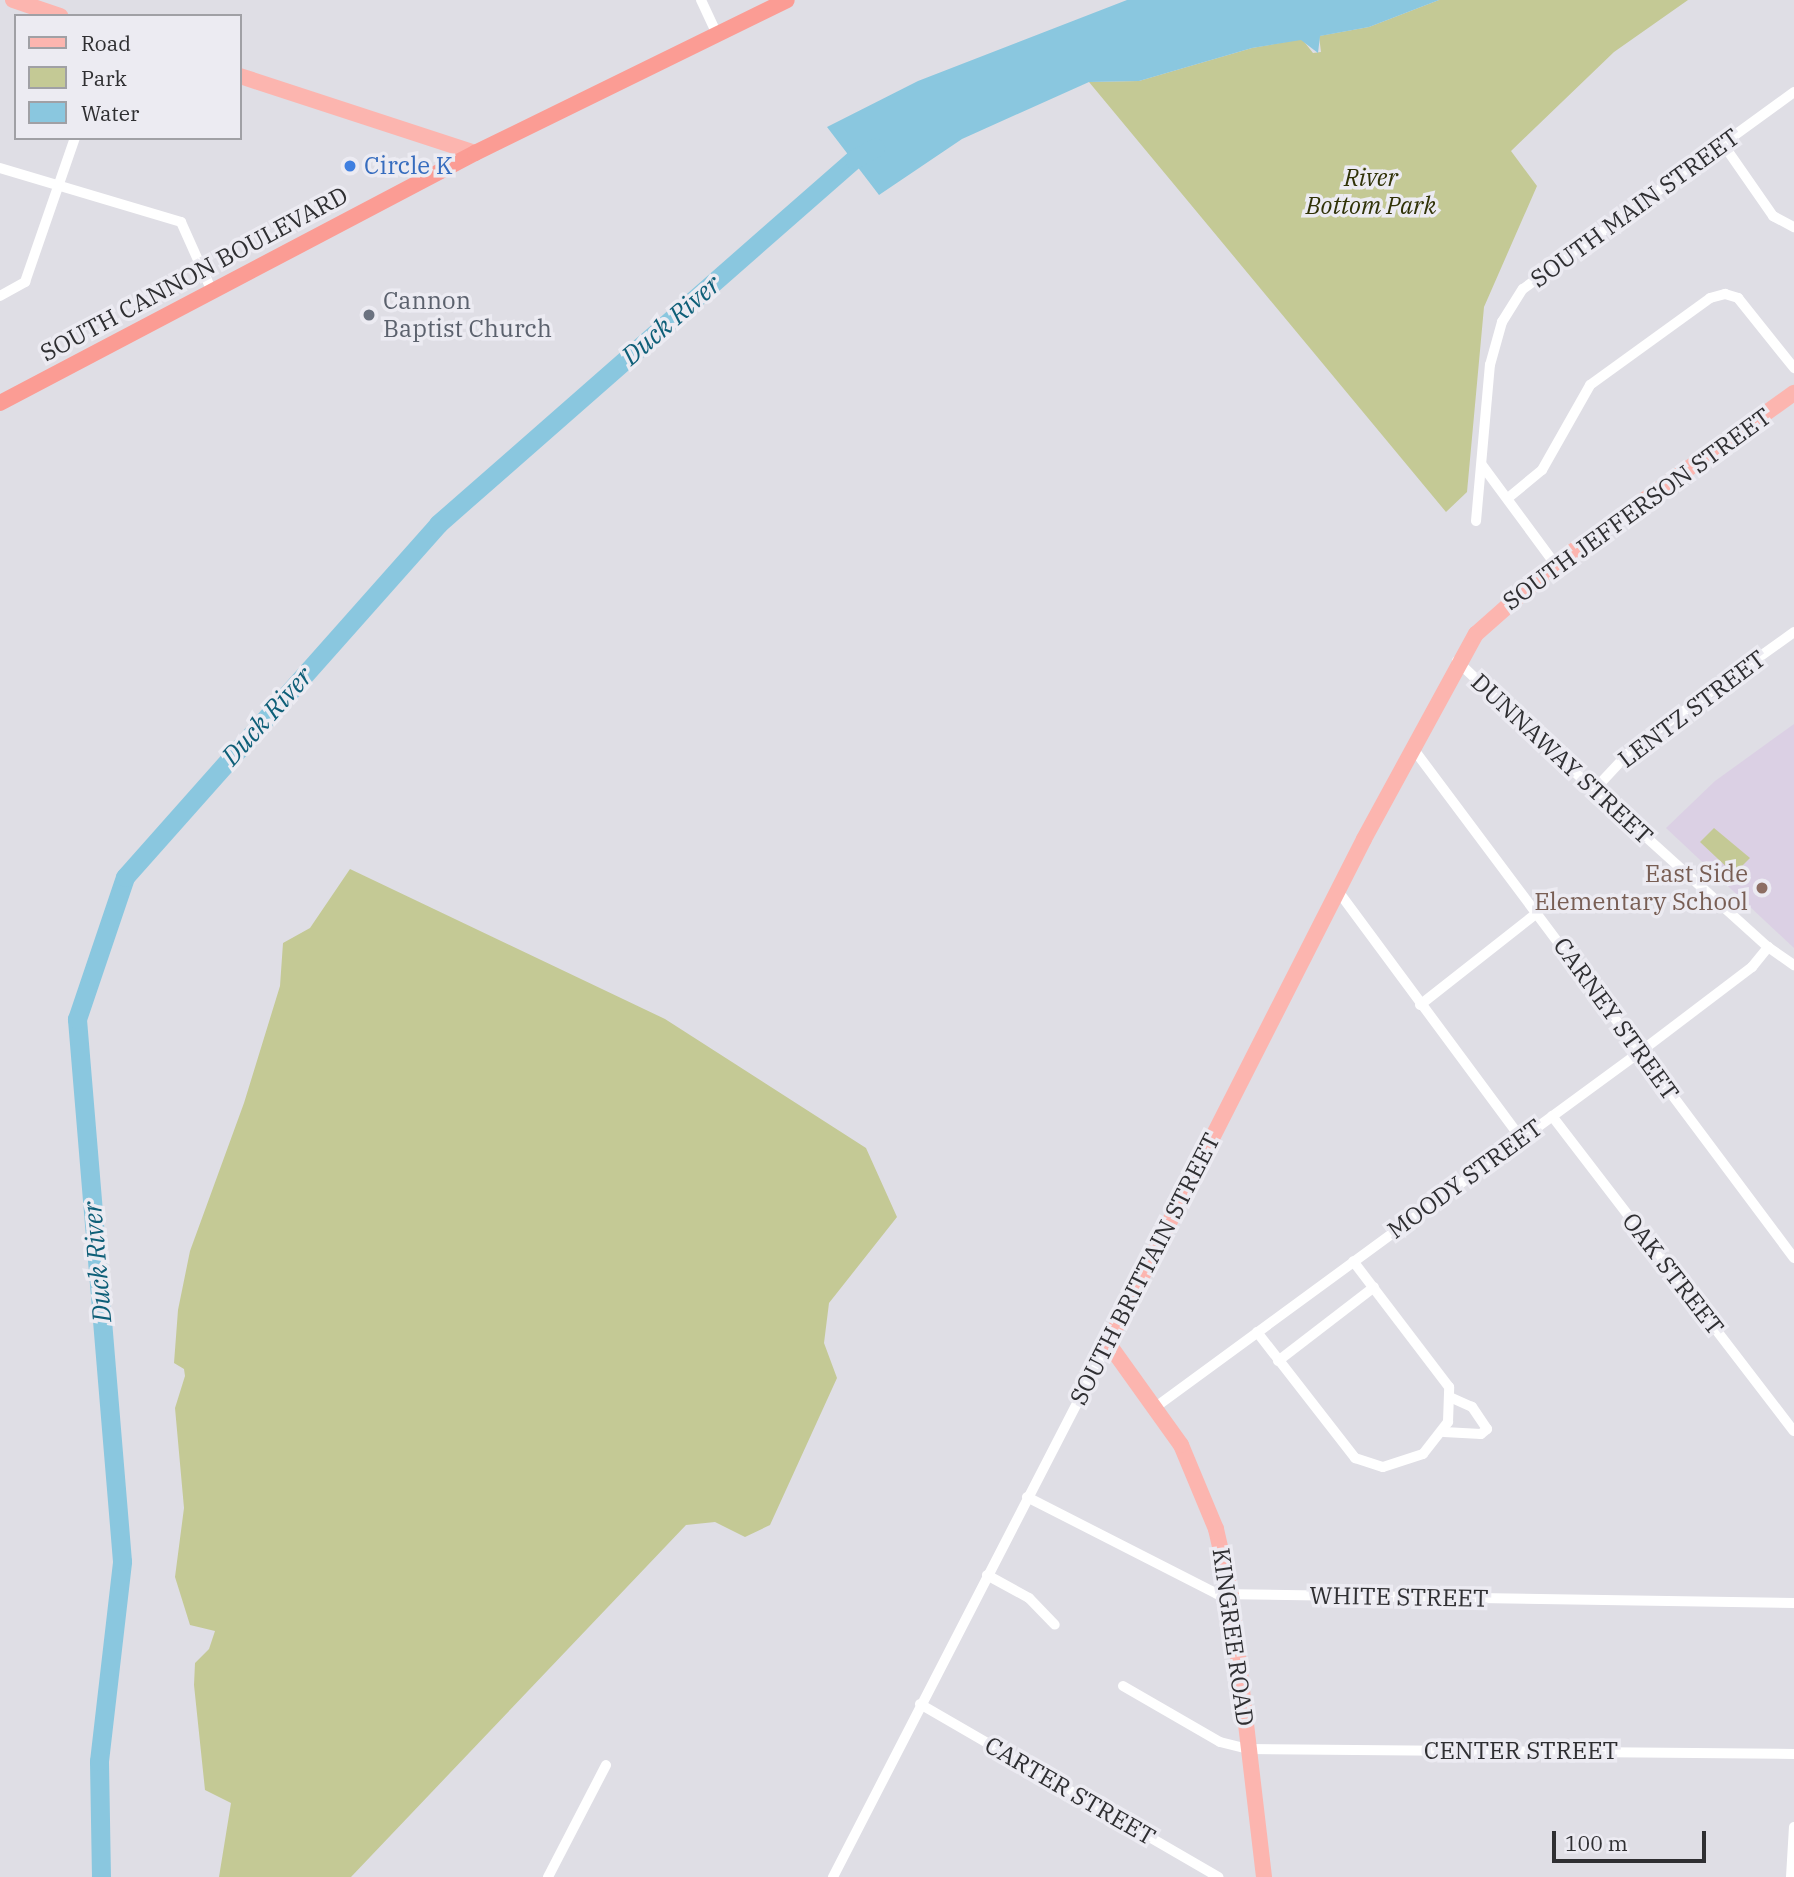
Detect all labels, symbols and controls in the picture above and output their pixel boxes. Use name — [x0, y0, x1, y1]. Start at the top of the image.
legend — [14, 14, 242, 140]
text: Road — [81, 29, 131, 57]
text: Park — [81, 64, 127, 92]
text: Water — [81, 99, 139, 127]
street label: SOUTH MAIN STREET — [1525, 123, 1745, 293]
place label: Circle K — [364, 152, 453, 180]
marker: Circle K — [342, 158, 358, 174]
park label: River Bottom Park — [1306, 164, 1436, 220]
street label: SOUTH CANNON BOULEVARD — [35, 181, 353, 367]
water label: Duck River — [615, 269, 727, 371]
place label: Cannon Baptist Church — [383, 287, 552, 343]
marker: Cannon Baptist Church — [361, 307, 377, 323]
street label: SOUTH JEFFERSON STREET — [1497, 402, 1777, 616]
street label: LENTZ STREET — [1613, 644, 1771, 774]
water label: Duck River — [215, 661, 319, 771]
street label: DUNNAWAY STREET — [1465, 667, 1659, 851]
place label: East Side Elementary School — [1534, 860, 1748, 916]
marker: East Side Elementary School — [1754, 880, 1770, 896]
street label: CARNEY STREET — [1547, 932, 1685, 1106]
street label: MOODY STREET — [1382, 1113, 1548, 1245]
street label: SOUTH BRITTAIN STREET — [1064, 1128, 1226, 1410]
water label: Duck River — [76, 1200, 118, 1324]
street label: OAK STREET — [1616, 1207, 1730, 1341]
street label: KINGREE ROAD — [1206, 1546, 1260, 1728]
street label: WHITE STREET — [1309, 1581, 1489, 1613]
street label: CARTER STREET — [980, 1731, 1160, 1851]
street label: CENTER STREET — [1424, 1737, 1618, 1765]
scale bar — [1556, 1818, 1710, 1862]
text: 100 m — [1565, 1829, 1628, 1857]

